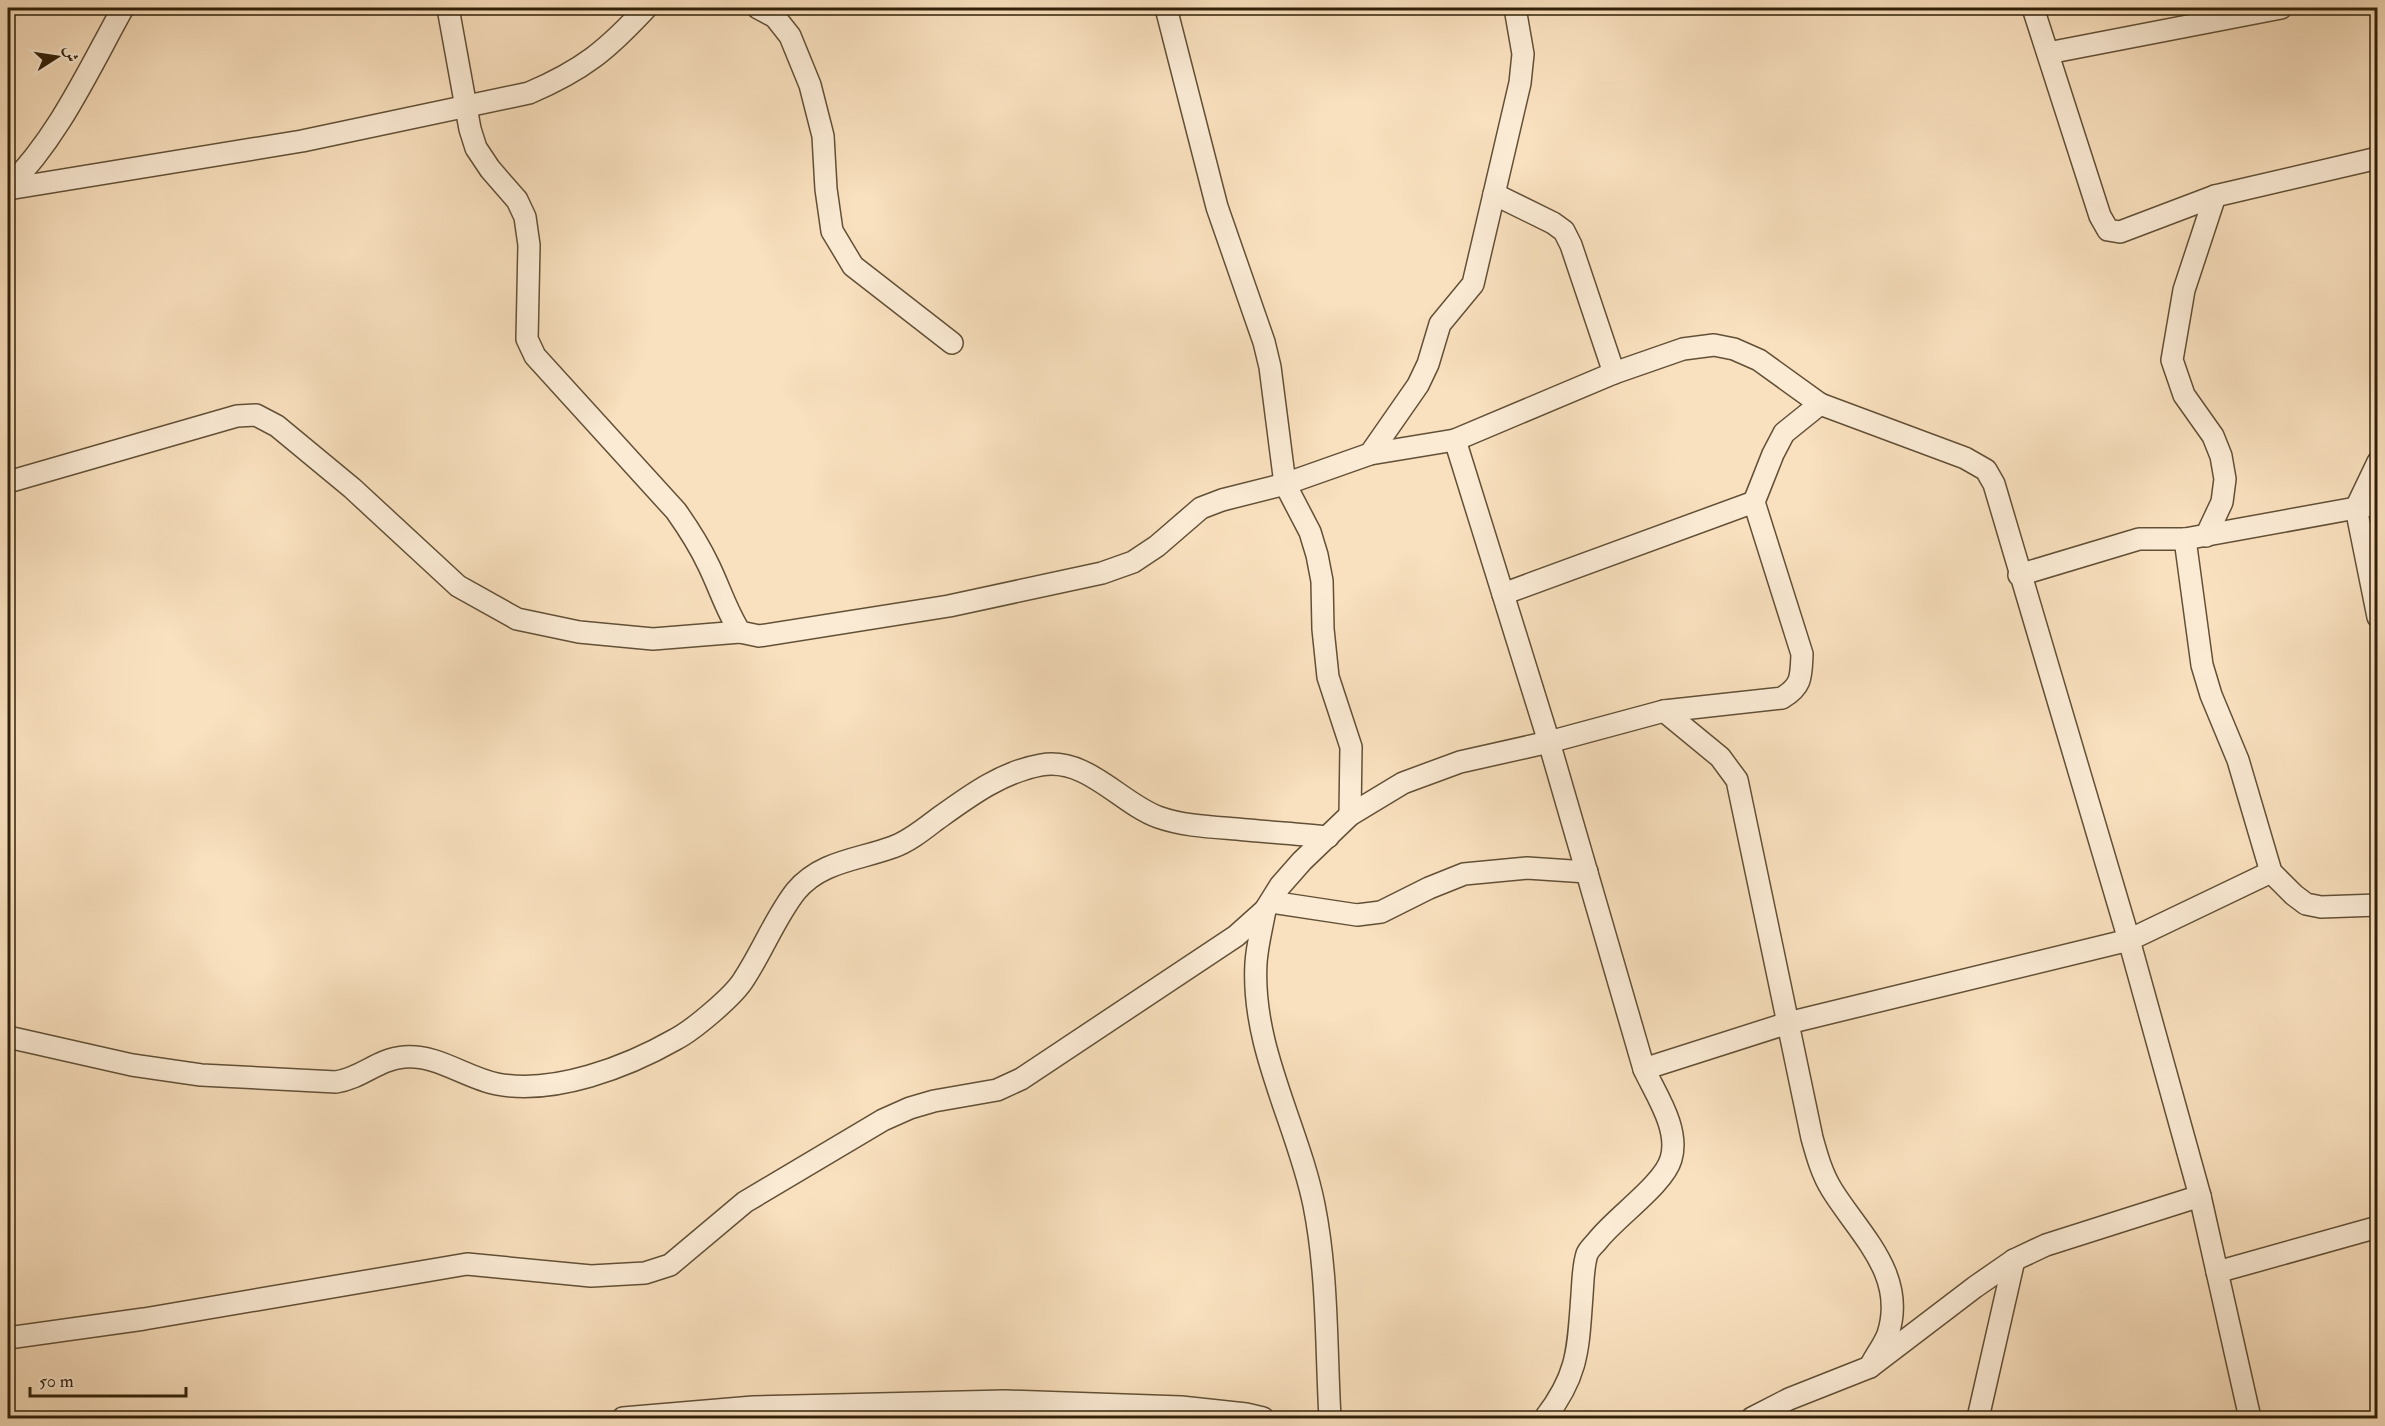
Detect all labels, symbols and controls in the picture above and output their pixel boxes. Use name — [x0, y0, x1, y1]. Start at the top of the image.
north arrow — [27, 27, 87, 87]
text: ش — [59, 44, 82, 64]
scale bar — [30, 1360, 186, 1398]
text: 50 m — [39, 1370, 74, 1393]

